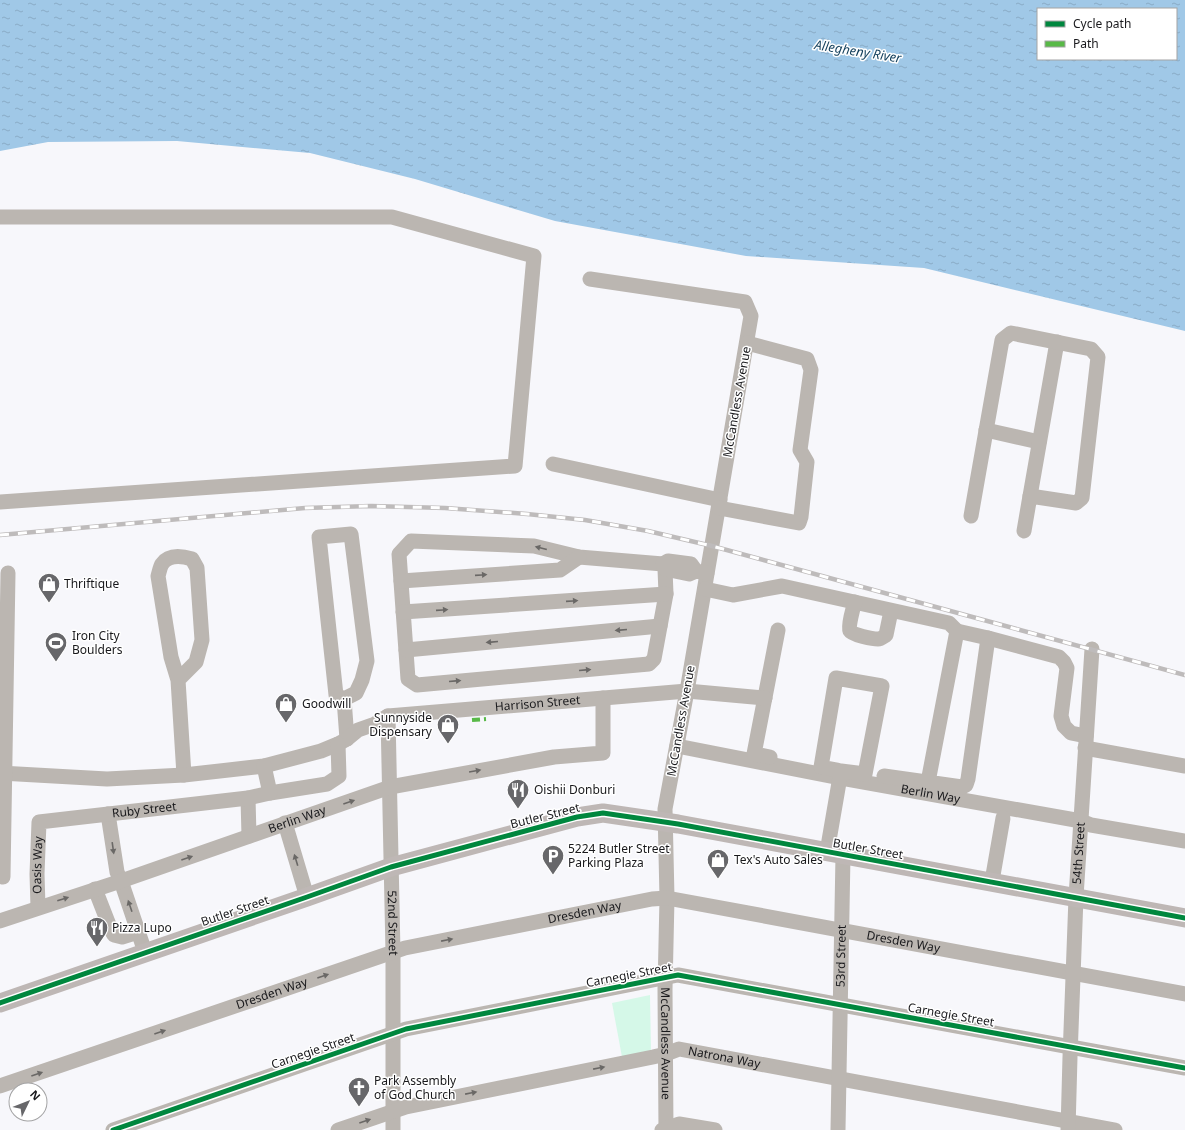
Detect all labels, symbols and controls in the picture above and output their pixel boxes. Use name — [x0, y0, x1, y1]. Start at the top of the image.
legend — [1037, 8, 1177, 60]
text: Cycle path — [1073, 15, 1131, 32]
water label: Allegheny River — [812, 35, 903, 67]
text: Path — [1073, 35, 1099, 52]
street label: McCandless Avenue — [718, 345, 755, 459]
one-way arrow — [535, 544, 547, 550]
shop icon: Thriftique — [36, 571, 62, 604]
one-way arrow — [475, 572, 488, 579]
place label: Thriftique — [64, 575, 119, 592]
one-way arrow — [566, 597, 578, 604]
one-way arrow — [436, 606, 448, 613]
one-way arrow — [615, 626, 627, 633]
place label: Iron City Boulders — [72, 627, 123, 658]
sports icon: Iron City Boulders — [43, 630, 69, 663]
one-way arrow — [486, 639, 498, 645]
street label: McCandless Avenue — [662, 664, 699, 778]
one-way arrow — [579, 666, 591, 673]
one-way arrow — [449, 678, 461, 685]
shop icon: Goodwill — [273, 691, 299, 724]
street label: Harrison Street — [494, 691, 582, 715]
place label: Goodwill — [302, 695, 351, 712]
place label: Sunnyside Dispensary — [369, 709, 433, 740]
shop icon: Sunnyside Dispensary — [435, 712, 461, 745]
one-way arrow — [469, 768, 481, 774]
restaurant icon: Oishii Donburi — [505, 777, 531, 810]
street label: Berlin Way — [899, 780, 962, 807]
place label: Oishii Donburi — [534, 781, 615, 798]
street label: Ruby Street — [111, 797, 178, 822]
one-way arrow — [343, 798, 355, 804]
street label: Butler Street — [508, 799, 582, 832]
street label: Berlin Way — [266, 801, 329, 837]
street label: 54th Street — [1068, 821, 1089, 885]
street label: Butler Street — [832, 834, 905, 863]
street label: Oasis Way — [28, 835, 46, 894]
place label: 5224 Butler Street Parking Plaza — [568, 840, 670, 871]
one-way arrow — [110, 842, 116, 854]
parking icon: 5224 Butler Street Parking Plaza — [540, 843, 566, 876]
shop icon: Tex's Auto Sales — [705, 847, 731, 880]
place label: Tex's Auto Sales — [734, 851, 823, 868]
one-way arrow — [293, 854, 299, 866]
one-way arrow — [181, 855, 193, 861]
street label: 52nd Street — [384, 890, 402, 956]
street label: Butler Street — [199, 891, 272, 930]
one-way arrow — [58, 896, 70, 902]
street label: Dresden Way — [546, 896, 624, 927]
one-way arrow — [127, 900, 133, 912]
restaurant icon: Pizza Lupo — [84, 915, 110, 948]
place label: Pizza Lupo — [112, 919, 172, 936]
street label: 53rd Street — [832, 924, 850, 987]
street label: Dresden Way — [865, 926, 942, 957]
one-way arrow — [441, 936, 453, 942]
street label: Carnegie Street — [584, 958, 674, 991]
street label: Dresden Way — [233, 973, 310, 1013]
one-way arrow — [317, 973, 329, 979]
street label: McCandless Avenue — [657, 987, 675, 1100]
street label: Carnegie Street — [907, 999, 996, 1031]
one-way arrow — [154, 1028, 166, 1034]
street label: Carnegie Street — [269, 1028, 358, 1073]
street label: Natrona Way — [687, 1042, 763, 1072]
one-way arrow — [592, 1065, 605, 1071]
one-way arrow — [31, 1070, 43, 1076]
place label: Park Assembly of God Church — [374, 1072, 457, 1103]
church icon: Park Assembly of God Church — [346, 1075, 372, 1108]
north arrow — [8, 1082, 48, 1122]
text: N — [27, 1086, 44, 1103]
one-way arrow — [465, 1090, 477, 1096]
one-way arrow — [360, 1117, 372, 1123]

